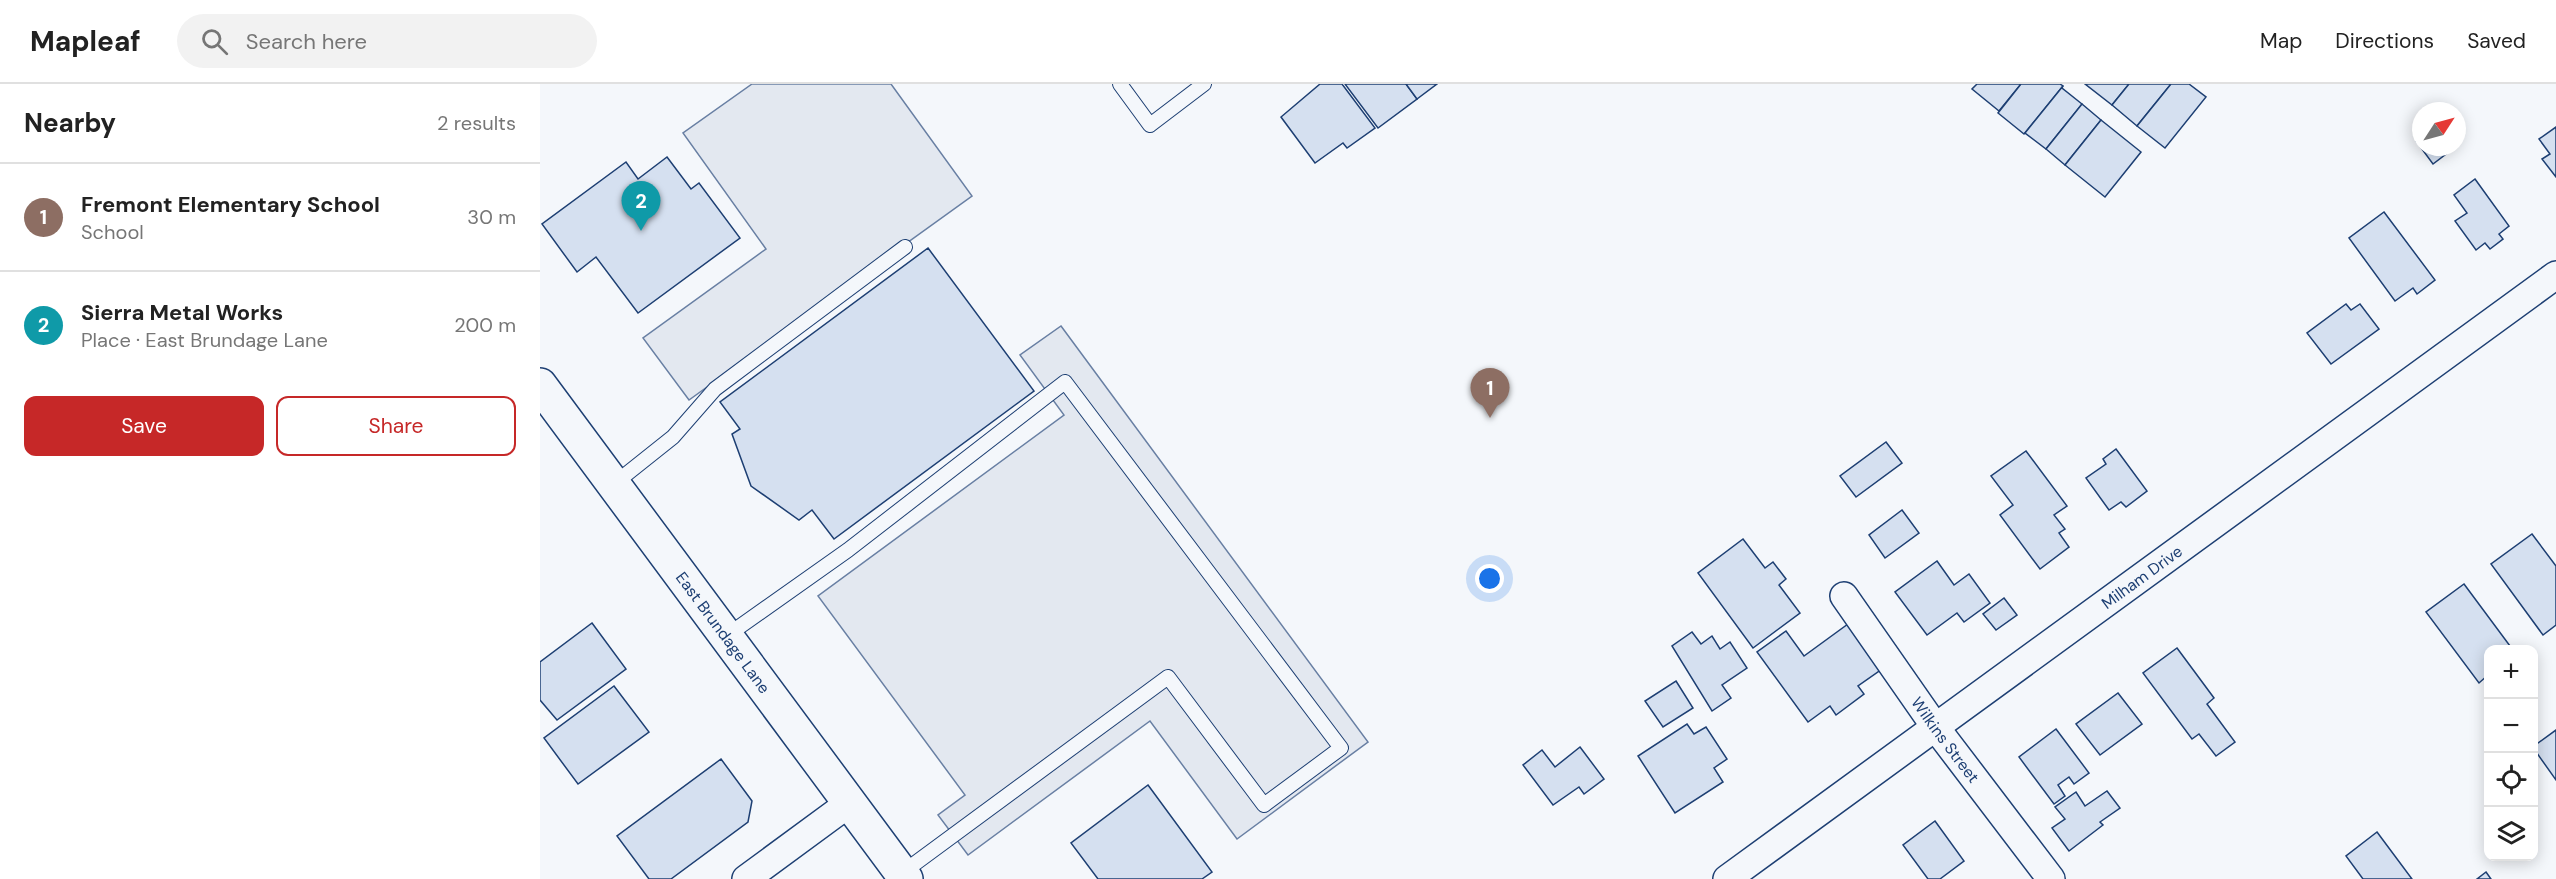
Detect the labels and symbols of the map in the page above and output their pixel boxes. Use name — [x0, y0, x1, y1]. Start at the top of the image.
north arrow — [2412, 102, 2466, 156]
pin: 2 — [622, 182, 660, 231]
pin: 1 — [1470, 368, 1510, 418]
street label: Milham Drive — [2097, 541, 2187, 614]
your location — [1475, 564, 1504, 593]
street label: East Brundage Lane — [671, 568, 775, 698]
street label: Wilkins Street — [1907, 693, 1984, 787]

